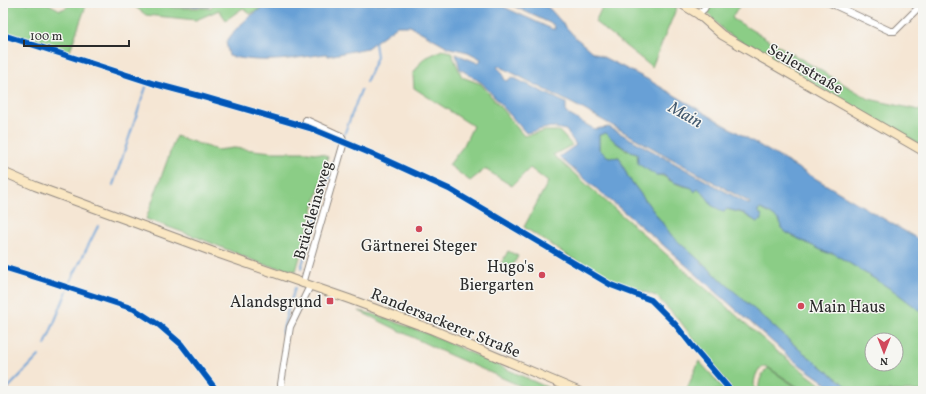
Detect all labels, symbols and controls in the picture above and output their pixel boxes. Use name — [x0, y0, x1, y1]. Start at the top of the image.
scale bar — [24, 22, 129, 48]
text: 100 m — [30, 29, 63, 45]
street label: Seilerstraße — [763, 39, 847, 100]
water label: Main — [663, 96, 707, 134]
street label: Brückleinsweg — [289, 158, 339, 263]
marker: Gärtnerei Steger — [414, 224, 424, 234]
place label: Gärtnerei Steger — [361, 236, 477, 258]
place label: Hugo's Biergarten — [459, 257, 534, 297]
marker: Hugo's Biergarten — [537, 270, 547, 280]
street label: Randersackerer Straße — [367, 284, 523, 364]
place label: Alandsgrund — [230, 292, 322, 314]
marker: Alandsgrund — [325, 296, 335, 306]
place label: Main Haus — [809, 297, 885, 319]
marker: Main Haus — [796, 301, 806, 311]
north arrow — [864, 332, 904, 372]
text: N — [880, 353, 888, 368]

